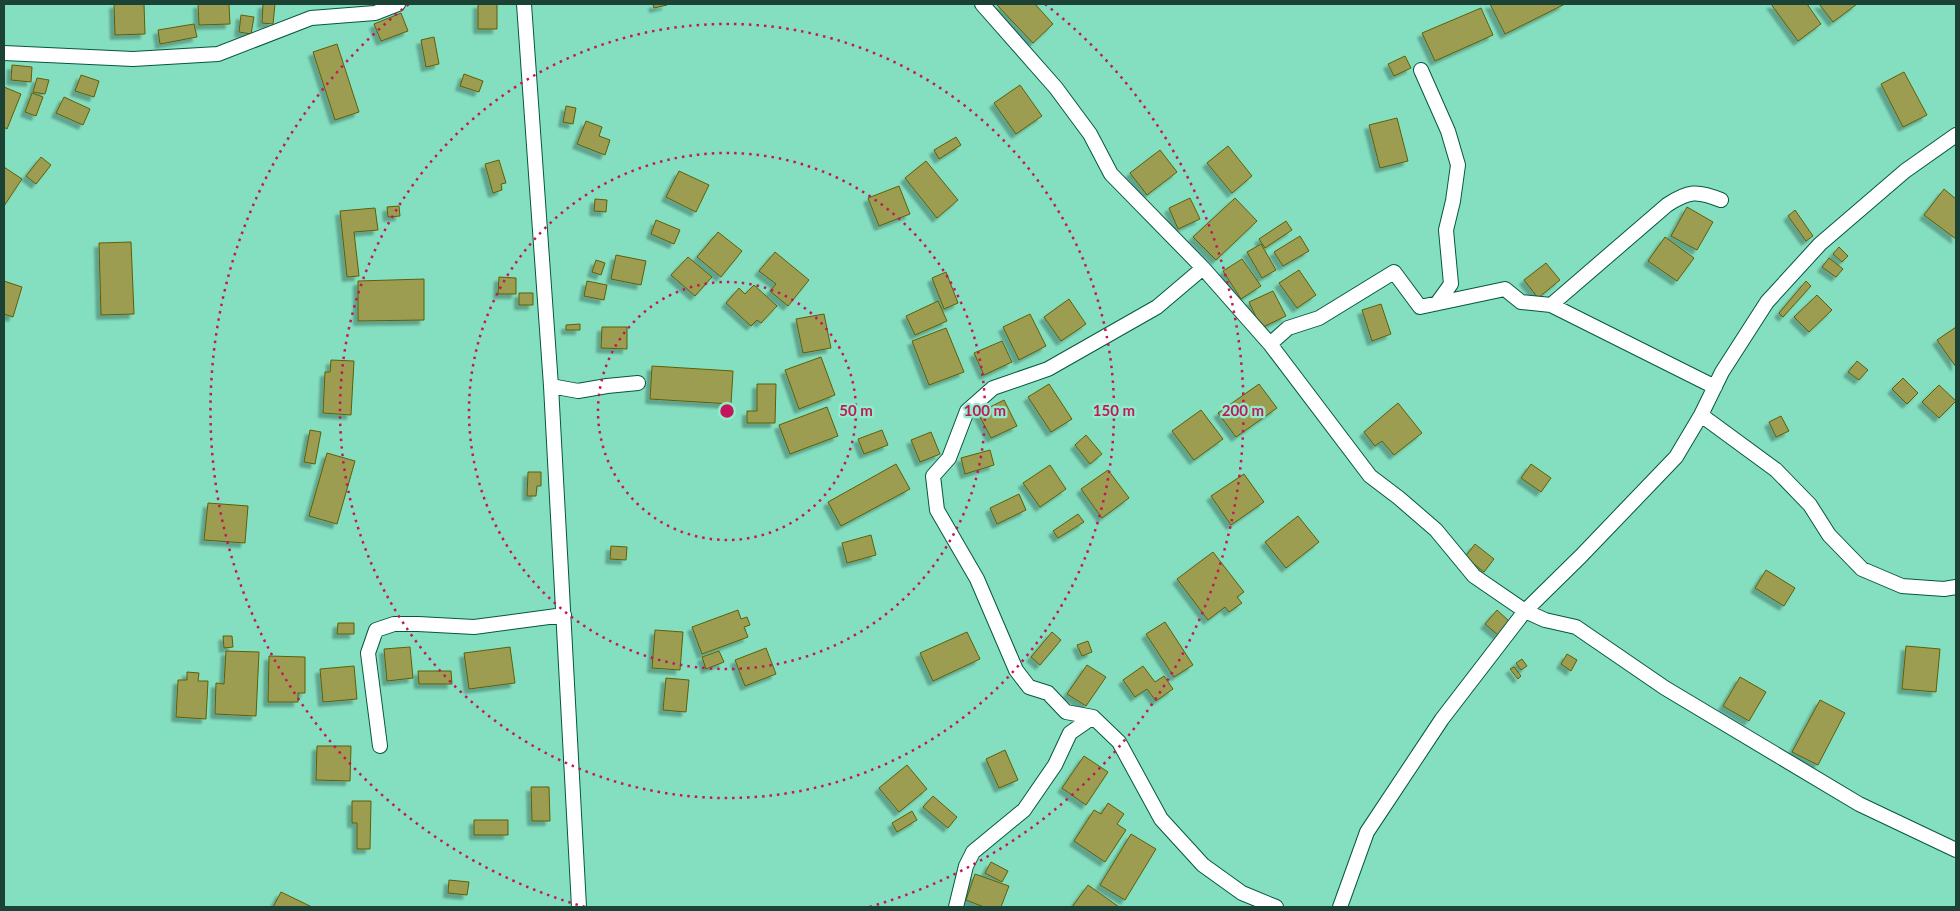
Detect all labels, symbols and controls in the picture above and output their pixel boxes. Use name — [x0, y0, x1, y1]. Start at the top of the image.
text: 50 m — [839, 401, 873, 419]
text: 100 m — [964, 401, 1006, 419]
text: 150 m — [1093, 401, 1135, 419]
text: 200 m — [1222, 401, 1264, 419]
centre of rings — [718, 402, 736, 420]

